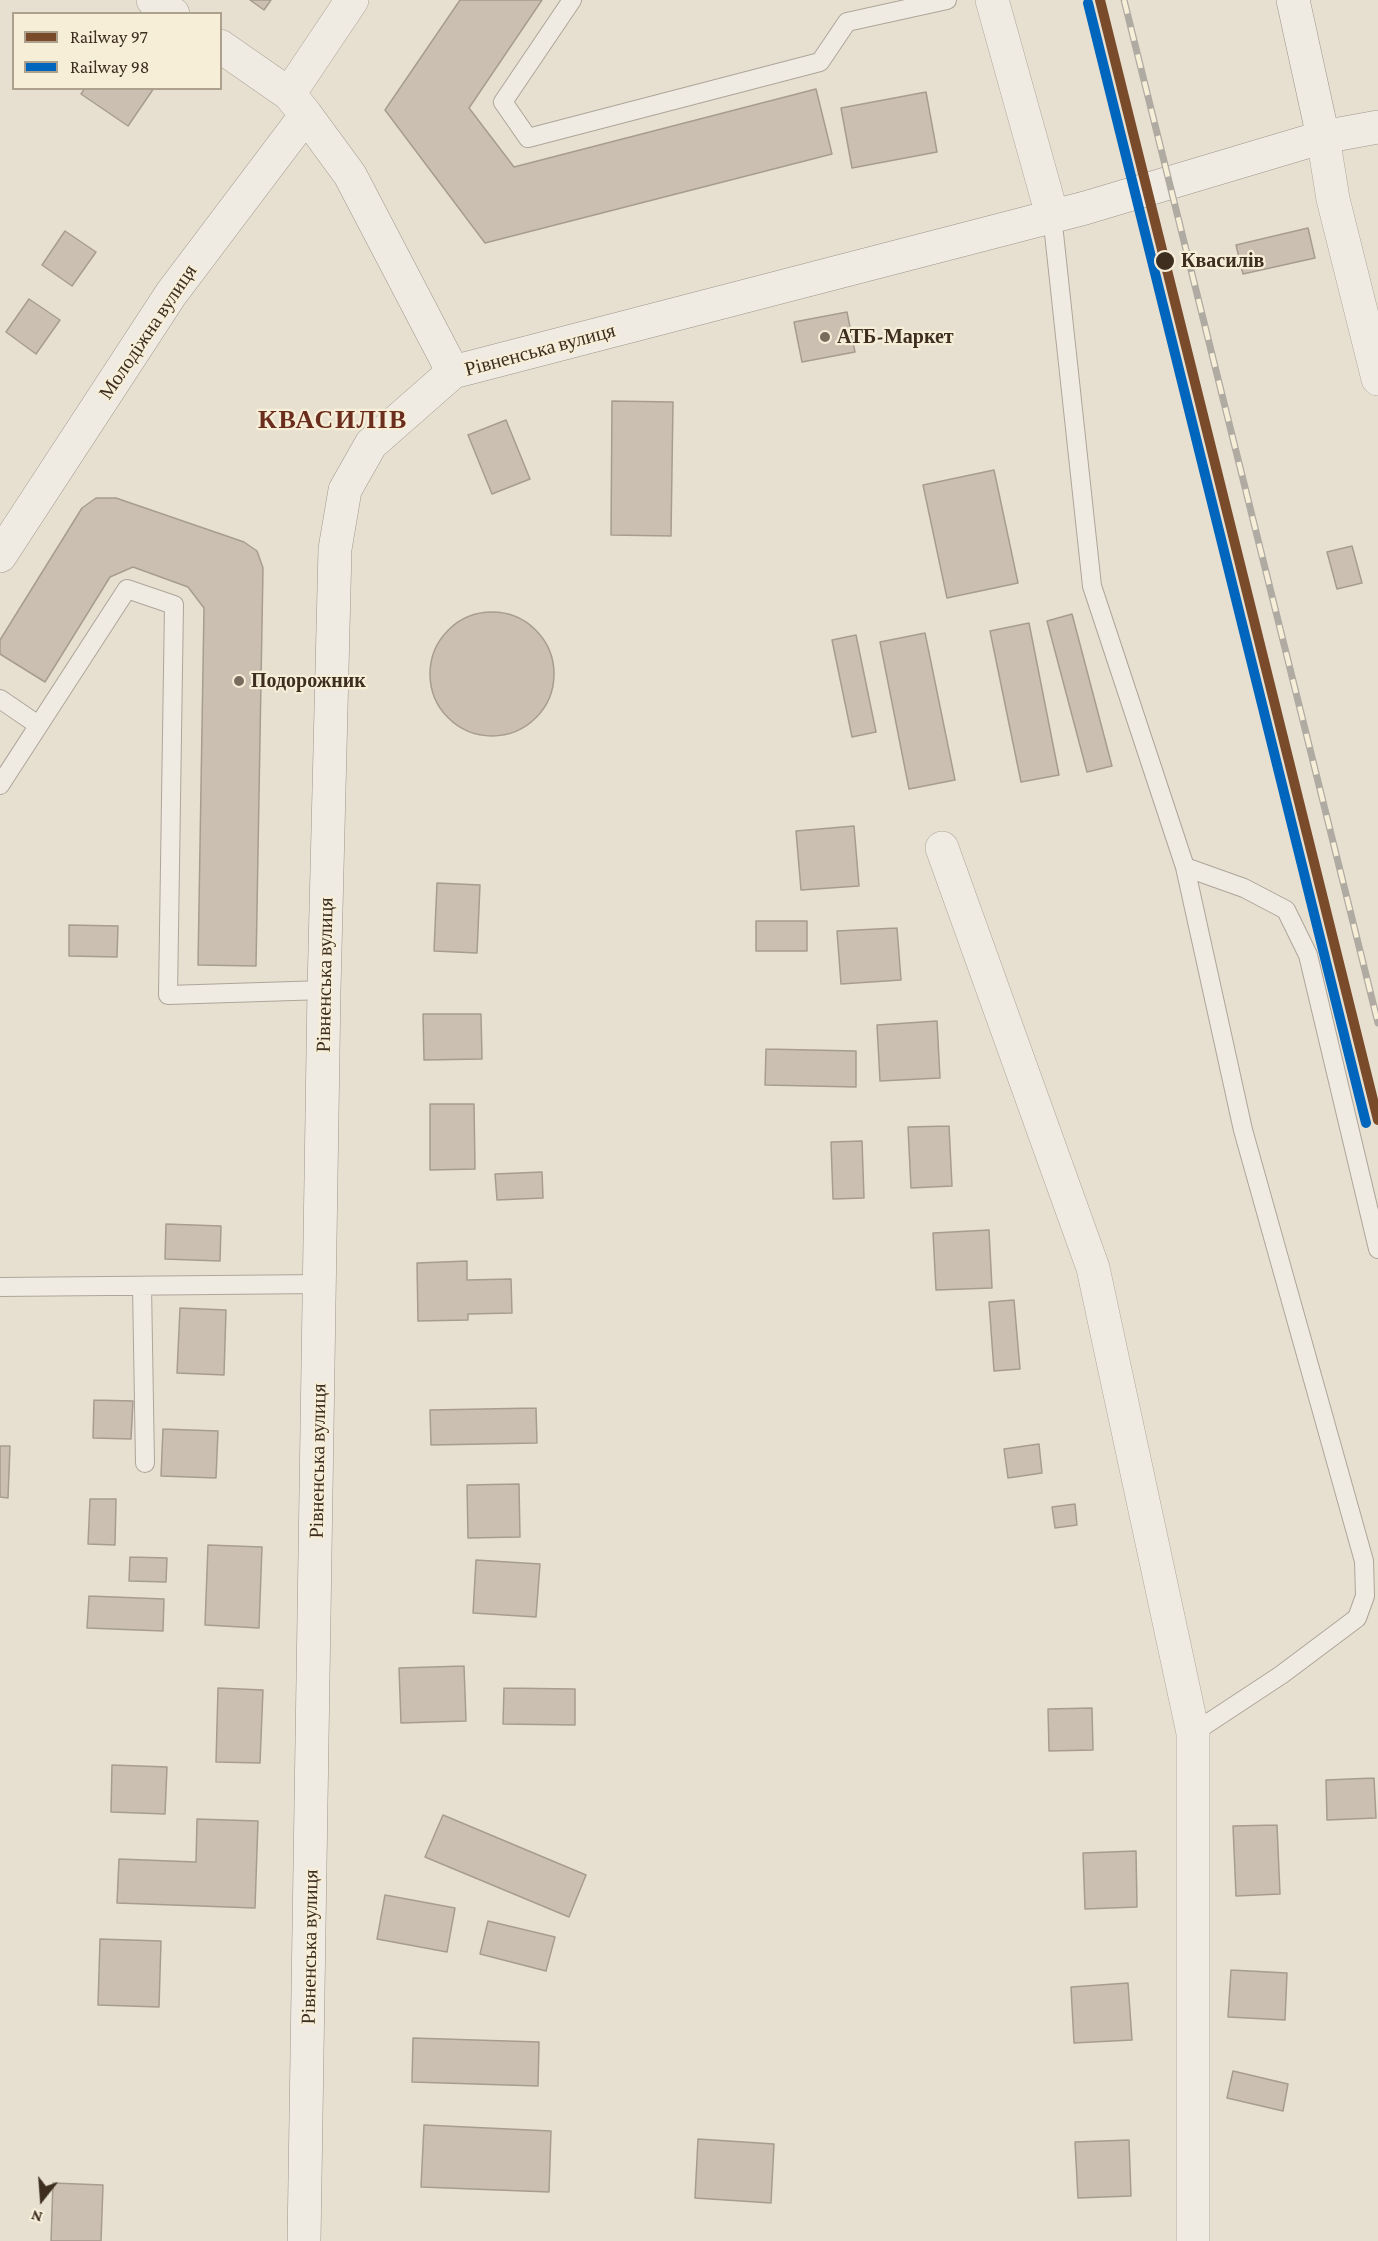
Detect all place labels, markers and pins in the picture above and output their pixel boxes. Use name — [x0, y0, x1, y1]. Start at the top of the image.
place label: Квасилів — [1181, 249, 1264, 273]
marker: Квасилів — [1154, 250, 1176, 272]
place label: АТБ-Маркет — [837, 325, 954, 349]
marker: АТБ-Маркет — [818, 330, 832, 344]
place label: Подорожник — [251, 669, 366, 693]
marker: Подорожник — [232, 674, 246, 688]

